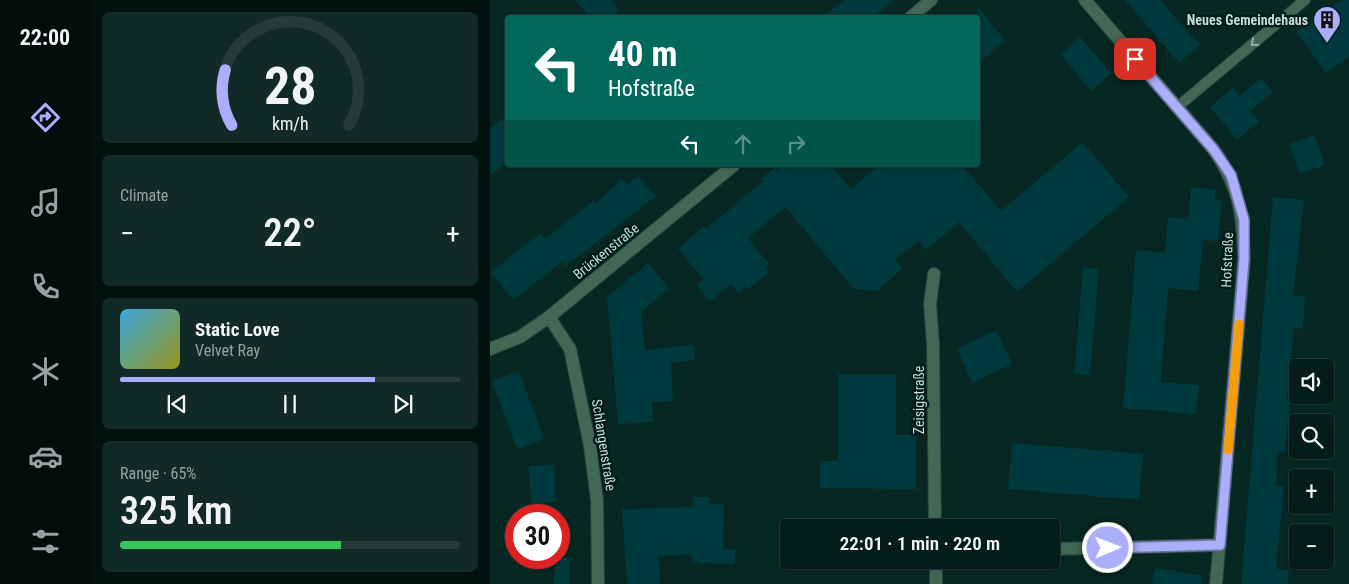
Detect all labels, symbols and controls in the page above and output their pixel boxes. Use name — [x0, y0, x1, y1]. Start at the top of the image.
building icon: Neues Gemeindehaus — [1312, 5, 1342, 44]
place label: Neues Gemeindehaus — [1187, 12, 1308, 28]
text: 22:00 — [20, 25, 70, 50]
text: 40 m — [608, 34, 677, 75]
icon: left — [525, 35, 590, 100]
one-way arrow — [1251, 37, 1260, 45]
pin — [1114, 38, 1156, 80]
icon: arrive — [1121, 45, 1149, 73]
text: 28 — [264, 56, 316, 117]
text: Hofstraße — [608, 76, 695, 101]
icon: directions — [28, 100, 63, 135]
text: km/h — [272, 113, 308, 134]
icon: left — [676, 130, 704, 158]
icon: ahead — [729, 130, 757, 158]
icon: right — [782, 130, 810, 158]
icon: music — [28, 185, 63, 220]
text: Climate — [120, 186, 168, 205]
text: 22° — [264, 211, 316, 255]
text: − — [120, 217, 134, 250]
text: + — [446, 217, 460, 250]
street label: Brückenstraße — [570, 219, 642, 282]
street label: Hofstraße — [1218, 232, 1236, 288]
icon: phone — [28, 269, 63, 304]
text: Static Love — [195, 318, 280, 341]
text: Velvet Ray — [195, 341, 260, 360]
icon: climate — [28, 354, 63, 389]
map controls — [1289, 359, 1334, 569]
button: sound — [1289, 359, 1334, 404]
street label: Zeisigstraße — [911, 365, 927, 434]
icon: previous — [163, 390, 191, 418]
icon: pause — [276, 390, 304, 418]
icon: next — [389, 390, 417, 418]
street label: Schlangenstraße — [589, 398, 619, 492]
button: search — [1289, 414, 1334, 459]
icon: car — [28, 439, 63, 474]
text: Range · 65% — [120, 464, 196, 483]
button: + — [1289, 469, 1334, 514]
text: 325 km — [120, 489, 232, 533]
speed limit sign: 30 — [505, 504, 570, 569]
position arrow — [1081, 521, 1133, 573]
icon: filters — [28, 524, 63, 559]
button: − — [1289, 524, 1334, 569]
text: 22:01 · 1 min · 220 m — [840, 532, 1000, 555]

